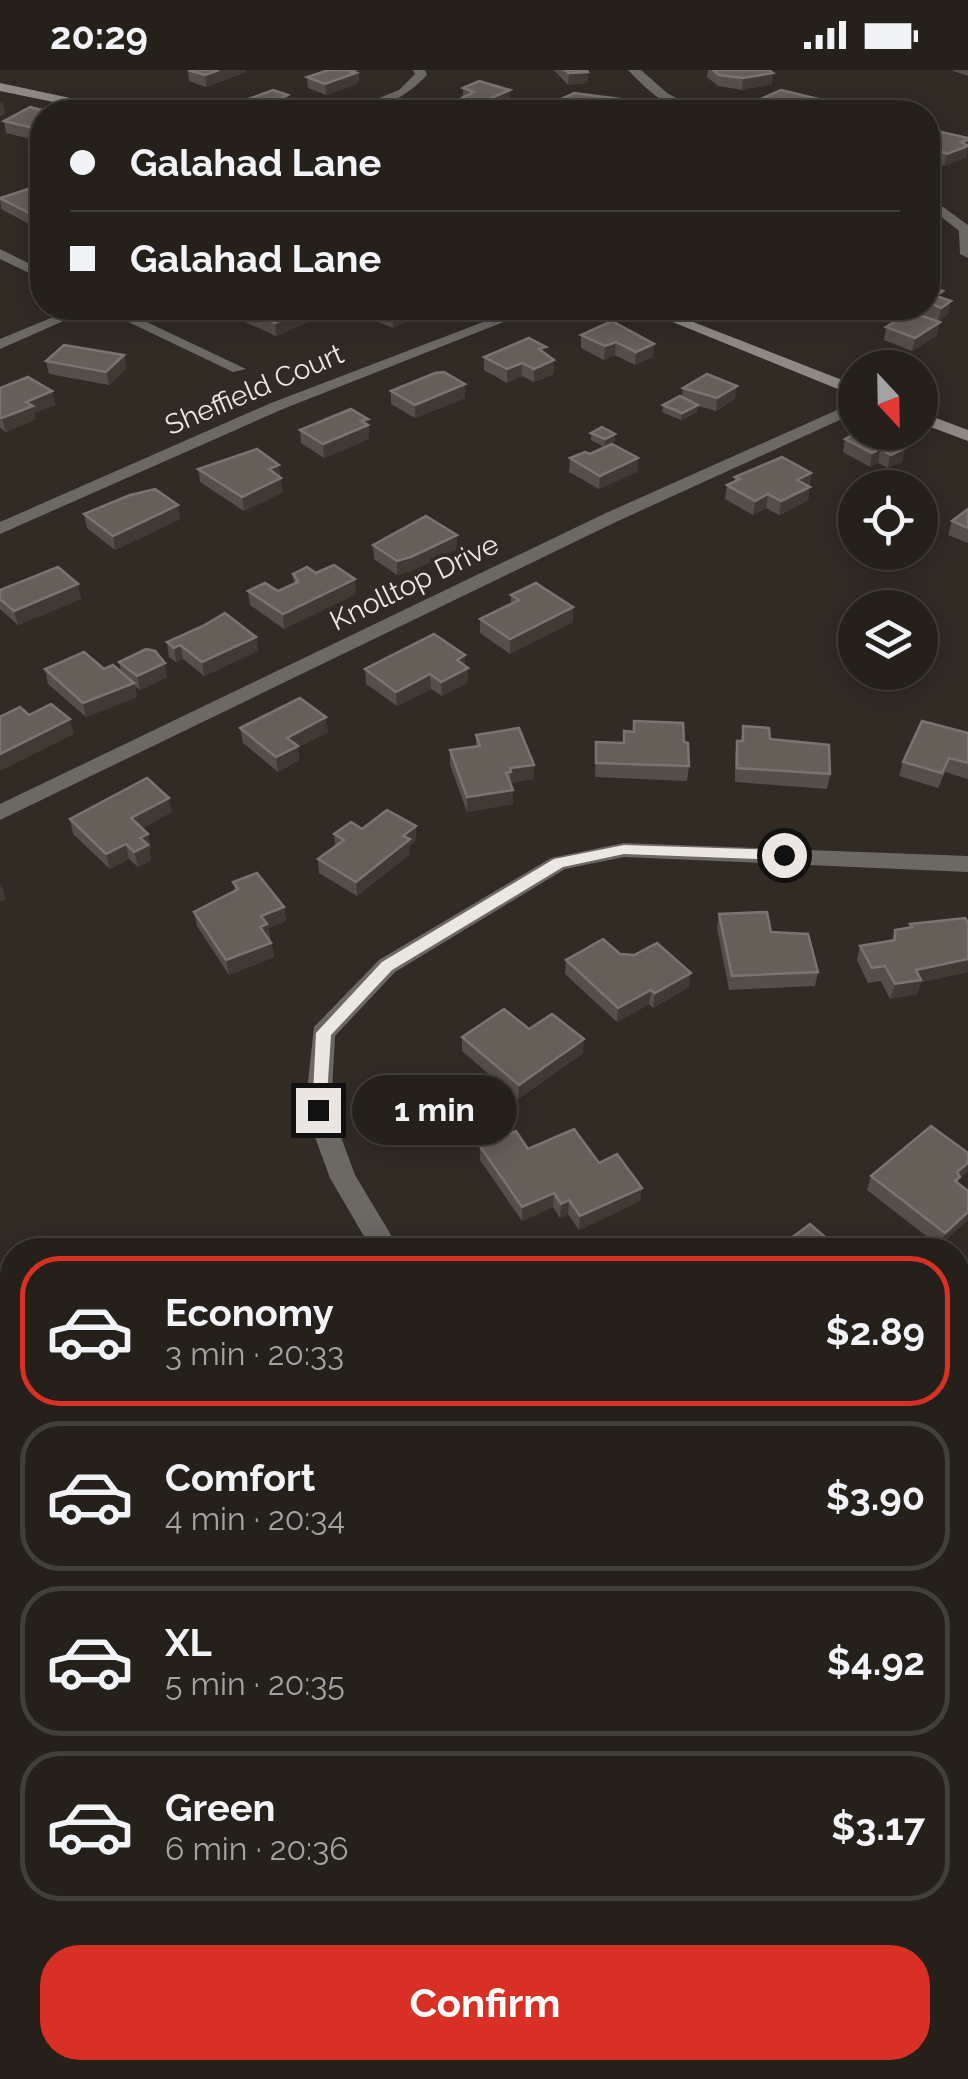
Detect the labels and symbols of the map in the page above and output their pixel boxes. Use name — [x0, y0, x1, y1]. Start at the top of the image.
street label: Sheffield Court — [160, 337, 349, 442]
north arrow — [838, 350, 938, 450]
street label: Knolltop Drive — [325, 527, 504, 637]
route start — [762, 833, 807, 878]
callout: 1 min — [353, 1075, 518, 1145]
route end — [296, 1088, 341, 1133]

